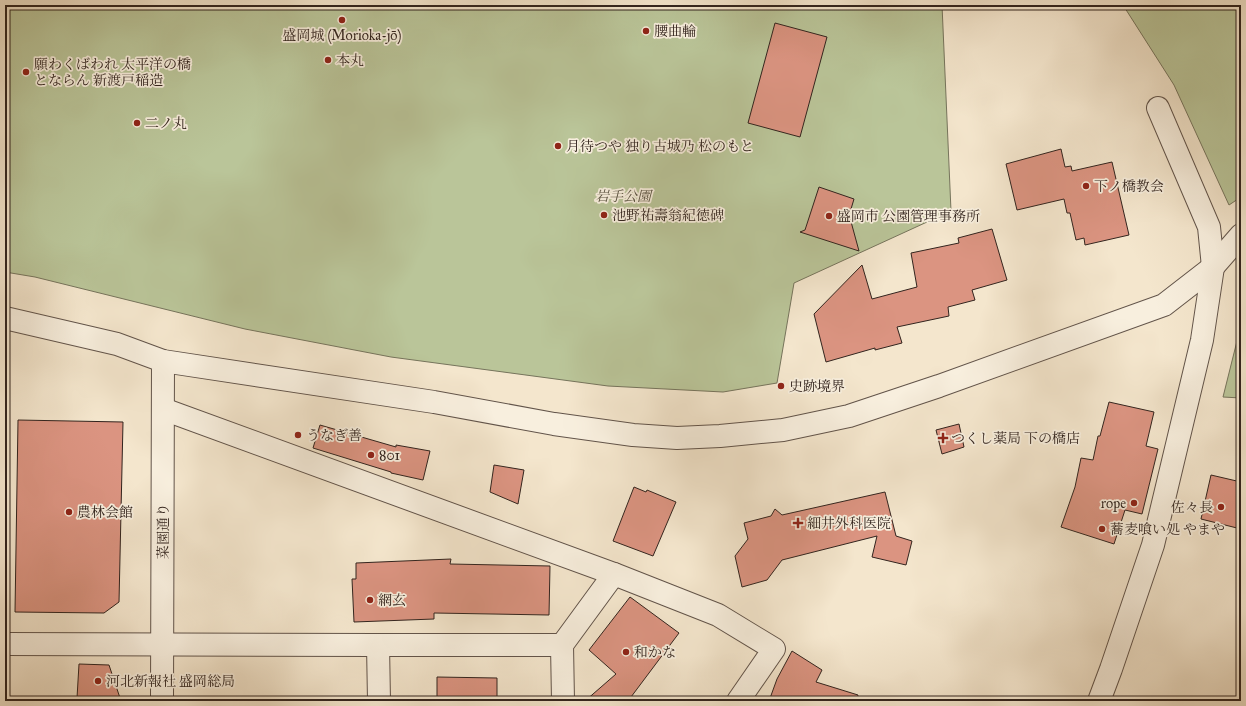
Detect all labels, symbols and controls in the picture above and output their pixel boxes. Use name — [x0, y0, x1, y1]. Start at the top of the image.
marker: 盛岡城 (Morioka-jō) — [337, 15, 347, 25]
place label: 腰曲輪 — [654, 23, 696, 40]
marker: 腰曲輪 — [641, 26, 651, 36]
place label: 盛岡城 (Morioka-jō) — [282, 27, 402, 45]
place label: 本丸 — [336, 52, 364, 69]
marker: 本丸 — [323, 55, 333, 65]
place label: 願わくばわれ 太平洋の橋 とならん 新渡戸稲造 — [34, 56, 191, 89]
marker: 願わくばわれ 太平洋の橋 とならん 新渡戸稲造 — [21, 67, 31, 77]
place label: 二ノ丸 — [145, 115, 187, 132]
marker: 二ノ丸 — [132, 118, 142, 128]
place label: 月待つや 独り古城乃 松のもと — [566, 138, 754, 155]
marker: 月待つや 独り古城乃 松のもと — [553, 141, 563, 151]
place label: 下ノ橋教会 — [1094, 178, 1164, 195]
marker: 下ノ橋教会 — [1081, 181, 1091, 191]
park label: 岩手公園 — [595, 188, 653, 205]
place label: 池野祐壽翁紀徳碑 — [612, 207, 724, 224]
place label: 盛岡市 公園管理事務所 — [837, 208, 980, 225]
marker: 池野祐壽翁紀徳碑 — [599, 210, 609, 220]
marker: 盛岡市 公園管理事務所 — [824, 211, 834, 221]
place label: 史跡境界 — [789, 378, 845, 395]
marker: 史跡境界 — [776, 381, 786, 391]
place label: うなぎ善 — [306, 427, 362, 444]
marker: うなぎ善 — [293, 430, 303, 440]
place label: つくし薬局 下の橋店 — [951, 430, 1080, 447]
marker: つくし薬局 下の橋店 — [938, 433, 948, 443]
place label: 801 — [379, 447, 400, 464]
marker: 801 — [366, 450, 376, 460]
place label: rope — [1101, 495, 1126, 512]
marker: rope — [1129, 498, 1139, 508]
place label: 佐々長 — [1171, 499, 1213, 516]
marker: 佐々長 — [1216, 502, 1226, 512]
street label: 菜園通り — [155, 503, 172, 559]
place label: 農林会館 — [77, 504, 133, 521]
marker: 農林会館 — [64, 507, 74, 517]
place label: 細井外科医院 — [807, 515, 891, 532]
marker: 細井外科医院 — [792, 517, 804, 529]
place label: 蕎麦喰い処 やまや — [1110, 521, 1225, 538]
marker: 蕎麦喰い処 やまや — [1097, 524, 1107, 534]
place label: 網玄 — [378, 592, 406, 609]
marker: 網玄 — [365, 595, 375, 605]
place label: 和かな — [634, 644, 676, 661]
marker: 和かな — [621, 647, 631, 657]
place label: 河北新報社 盛岡総局 — [106, 673, 235, 690]
marker: 河北新報社 盛岡総局 — [93, 676, 103, 686]

